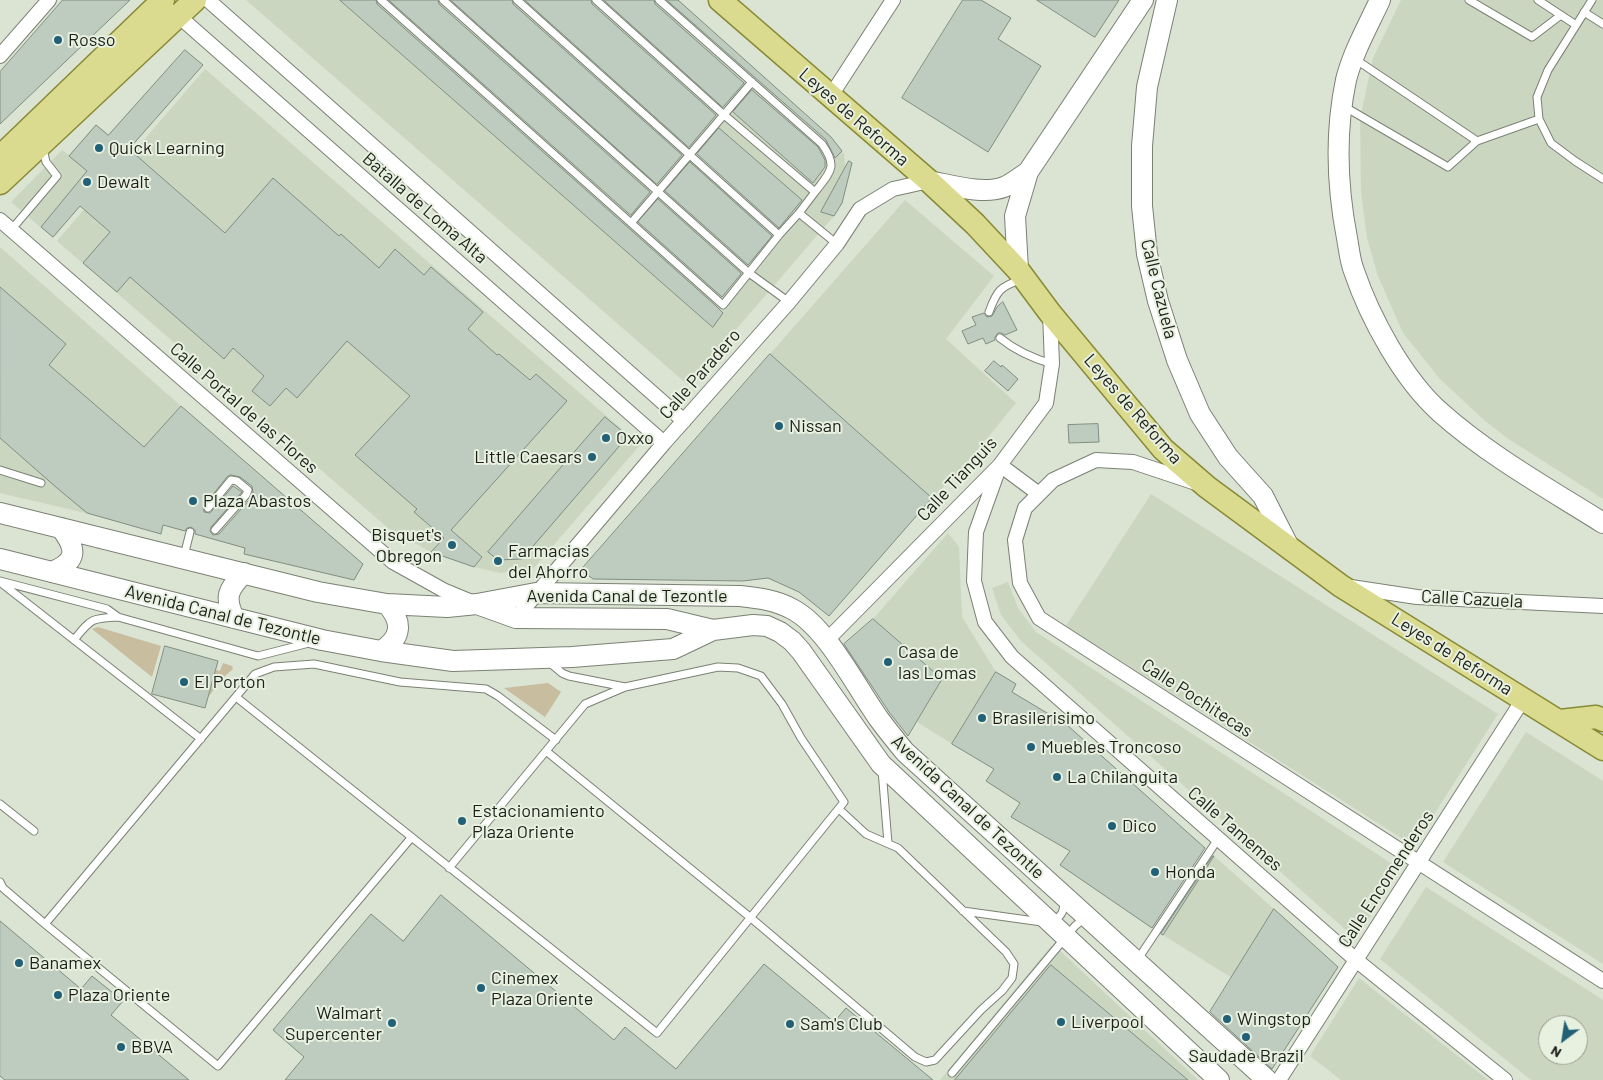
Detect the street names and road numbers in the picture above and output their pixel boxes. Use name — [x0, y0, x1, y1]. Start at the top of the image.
street label: Leyes de Reforma — [795, 63, 913, 171]
street label: Batalla de Loma Alta — [358, 148, 492, 268]
street label: Calle Cazuela — [1136, 237, 1182, 341]
street label: Calle Paradero — [655, 324, 745, 424]
street label: Calle Portal de las Flores — [165, 338, 323, 478]
street label: Leyes de Reforma — [1079, 350, 1187, 468]
street label: Calle Tianguis — [912, 432, 1002, 526]
street label: Avenida Canal de Tezontle — [123, 580, 323, 650]
street label: Avenida Canal de Tezontle — [526, 585, 728, 607]
street label: Calle Cazuela — [1420, 586, 1524, 612]
street label: Leyes de Reforma — [1387, 608, 1517, 700]
street label: Calle Pochitecas — [1137, 654, 1257, 742]
street label: Avenida Canal de Tezontle — [887, 730, 1049, 884]
street label: Calle Tamemes — [1183, 782, 1287, 876]
street label: Calle Encomenderos — [1334, 806, 1438, 952]

